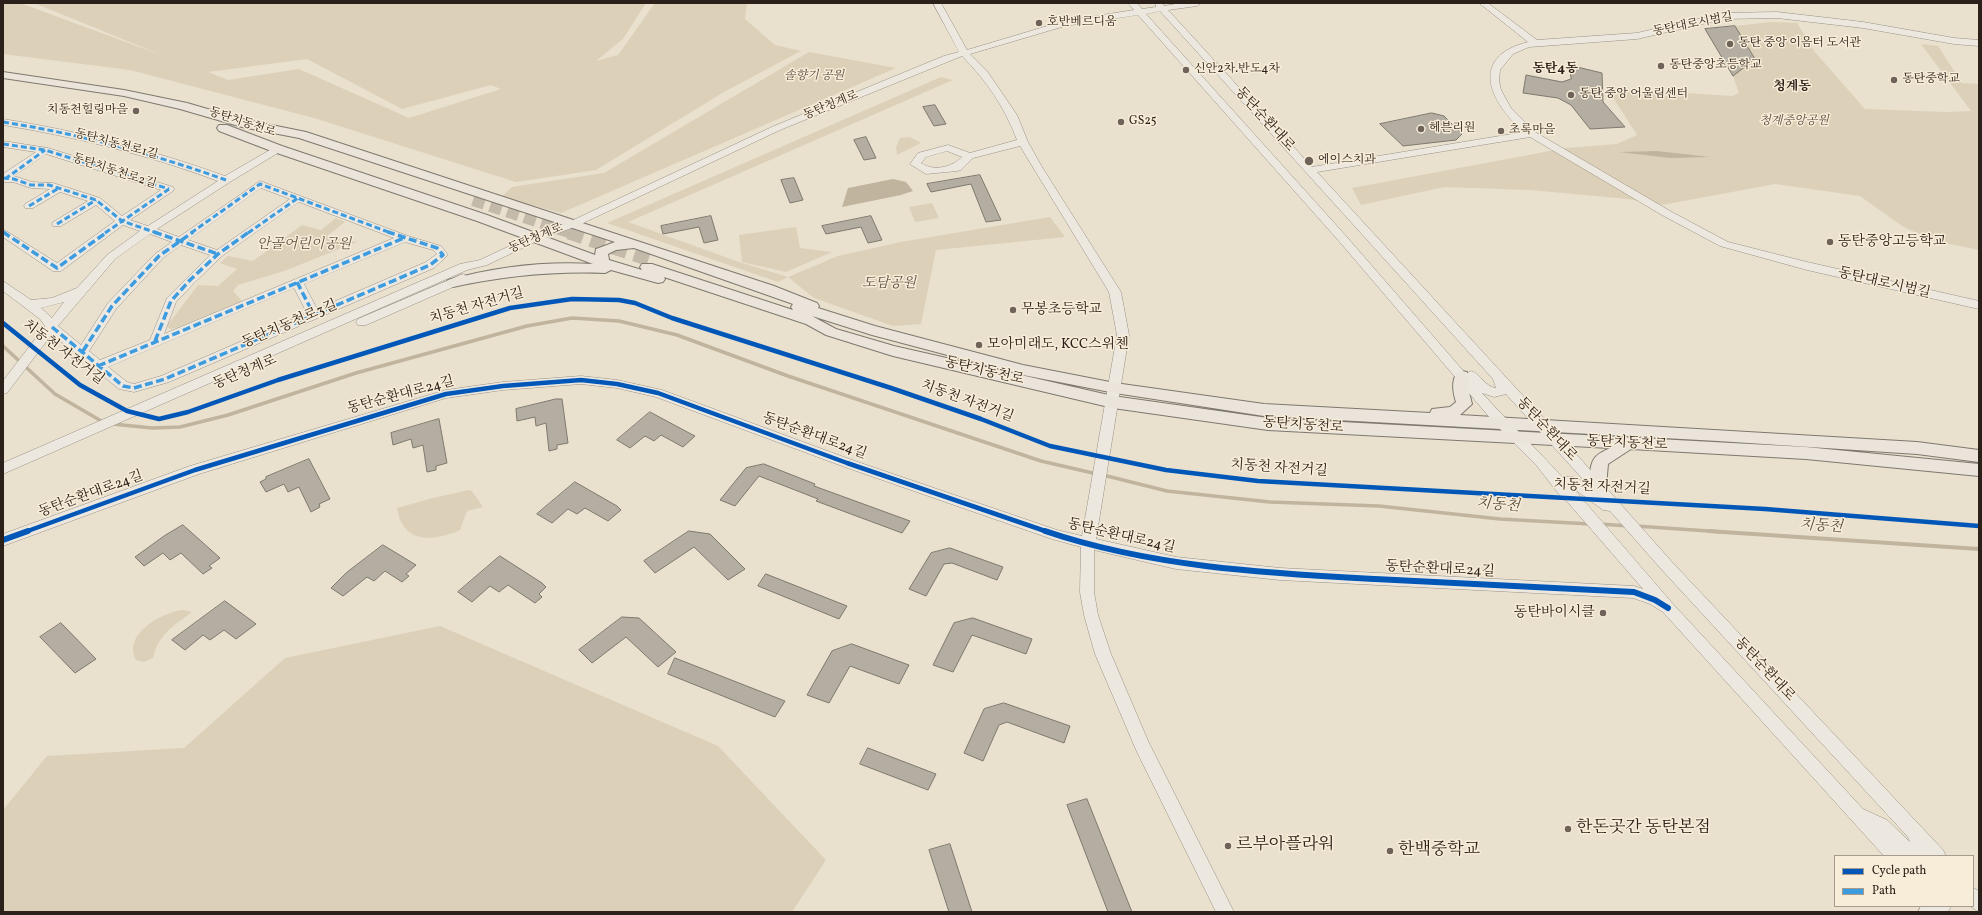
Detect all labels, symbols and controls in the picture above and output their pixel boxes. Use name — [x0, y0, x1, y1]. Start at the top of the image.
street label: 동탄대로시범길 — [1652, 10, 1734, 40]
place label: 호반베르디움 — [1047, 16, 1117, 30]
marker: 호반베르디움 — [1034, 18, 1044, 28]
place label: 동탄 중앙 이음터 도서관 — [1738, 37, 1861, 51]
marker: 동탄 중앙 이음터 도서관 — [1725, 39, 1735, 49]
place label: 동탄중앙초등학교 — [1669, 59, 1762, 73]
marker: 동탄중앙초등학교 — [1656, 61, 1666, 71]
district label: 동탄4동 — [1532, 62, 1578, 78]
place label: 신안2차.반도4차 — [1194, 63, 1280, 77]
marker: 신안2차.반도4차 — [1181, 65, 1191, 75]
park label: 솔향기 공원 — [784, 70, 844, 84]
place label: 동탄중학교 — [1902, 73, 1960, 87]
marker: 동탄중학교 — [1889, 75, 1899, 85]
district label: 청계동 — [1773, 80, 1811, 96]
street label: 동탄순환대로 — [1231, 84, 1297, 156]
street label: 동탄청계로 — [801, 88, 861, 124]
place label: 동탄 중앙 어울림센터 — [1579, 88, 1688, 102]
marker: 동탄 중앙 어울림센터 — [1566, 90, 1576, 100]
place label: 치동천힐링마을 — [47, 104, 128, 118]
street label: 동탄치동천로 — [207, 105, 277, 141]
marker: 치동천힐링마을 — [131, 106, 141, 116]
place label: GS25 — [1129, 115, 1157, 129]
park label: 청계중앙공원 — [1759, 115, 1829, 129]
marker: GS25 — [1116, 117, 1126, 127]
place label: 헤븐리원 — [1429, 122, 1475, 136]
marker: 헤븐리원 — [1416, 124, 1426, 134]
place label: 초록마을 — [1509, 124, 1555, 138]
marker: 초록마을 — [1496, 126, 1506, 136]
street label: 동탄치동천로1길 — [73, 127, 159, 163]
street label: 동탄치동천로2길 — [70, 152, 158, 192]
place label: 에이스치과 — [1318, 154, 1376, 168]
marker: 에이스치과 — [1303, 155, 1315, 167]
street label: 동탄청계로 — [507, 221, 565, 257]
place label: 동탄중앙고등학교 — [1838, 234, 1946, 250]
park label: 안골어린이공원 — [257, 237, 351, 253]
marker: 동탄중앙고등학교 — [1825, 237, 1835, 247]
street label: 동탄대로시범길 — [1836, 265, 1932, 303]
park label: 도담공원 — [862, 276, 916, 292]
street label: 치동천 자전거길 — [428, 285, 526, 329]
street label: 동탄치동천로3길 — [240, 297, 340, 353]
place label: 무봉초등학교 — [1021, 302, 1102, 318]
marker: 무봉초등학교 — [1008, 305, 1018, 315]
street label: 치동천 자전거길 — [19, 317, 107, 389]
place label: 모아미래도, KCC스위첸 — [987, 337, 1129, 353]
marker: 모아미래도, KCC스위첸 — [974, 340, 984, 350]
street label: 동탄청계로 — [211, 352, 279, 394]
street label: 동탄치동천로 — [943, 355, 1025, 389]
street label: 동탄순환대로24길 — [346, 374, 456, 418]
street label: 치동천 자전거길 — [918, 377, 1016, 427]
street label: 동탄순환대로 — [1512, 395, 1580, 465]
street label: 동탄순환대로24길 — [759, 410, 869, 464]
street label: 동탄치동천로 — [1262, 415, 1344, 437]
street label: 동탄치동천로 — [1586, 433, 1668, 455]
street label: 치동천 자전거길 — [1230, 457, 1328, 481]
street label: 동탄순환대로24길 — [36, 468, 146, 522]
street label: 치동천 자전거길 — [1553, 477, 1651, 499]
water label: 치동천 — [1476, 495, 1520, 517]
street label: 동탄순환대로24길 — [1065, 516, 1177, 558]
water label: 치동천 — [1799, 517, 1843, 537]
street label: 동탄순환대로24길 — [1385, 559, 1495, 581]
place label: 동탄바이시클 — [1514, 605, 1595, 621]
marker: 동탄바이시클 — [1598, 608, 1608, 618]
street label: 동탄순환대로 — [1730, 635, 1798, 705]
place label: 한돈곳간 동탄본점 — [1576, 819, 1711, 839]
marker: 한돈곳간 동탄본점 — [1563, 824, 1573, 834]
place label: 르부아플라워 — [1236, 836, 1335, 856]
marker: 르부아플라워 — [1223, 841, 1233, 851]
place label: 한백중학교 — [1398, 841, 1480, 861]
marker: 한백중학교 — [1385, 846, 1395, 856]
legend — [1834, 855, 1974, 907]
text: Cycle path — [1872, 863, 1927, 879]
text: Path — [1872, 883, 1896, 899]

